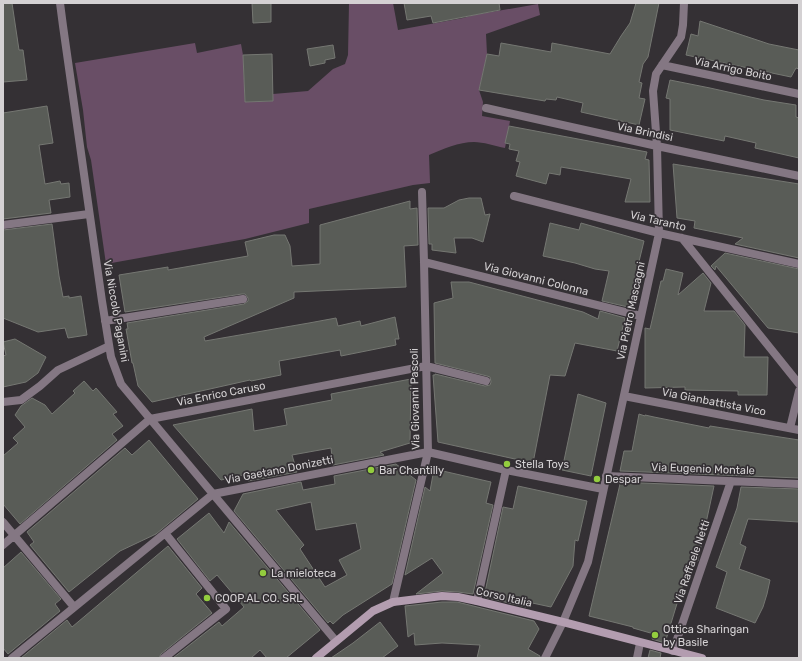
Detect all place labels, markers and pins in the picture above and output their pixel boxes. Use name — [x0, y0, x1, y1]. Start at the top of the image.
place label: Stella Toys — [515, 458, 569, 471]
marker: Stella Toys — [502, 459, 512, 469]
place label: Bar Chantilly — [379, 464, 444, 477]
marker: Bar Chantilly — [366, 465, 376, 475]
place label: Despar — [605, 473, 642, 486]
marker: Despar — [592, 474, 602, 484]
place label: La mieloteca — [271, 567, 336, 580]
marker: La mieloteca — [258, 568, 268, 578]
place label: COOP.AL CO. SRL — [215, 592, 303, 605]
marker: COOP.AL CO. SRL — [202, 593, 212, 603]
place label: Ottica Sharingan by Basile — [663, 623, 749, 649]
marker: Ottica Sharingan by Basile — [650, 630, 660, 640]

